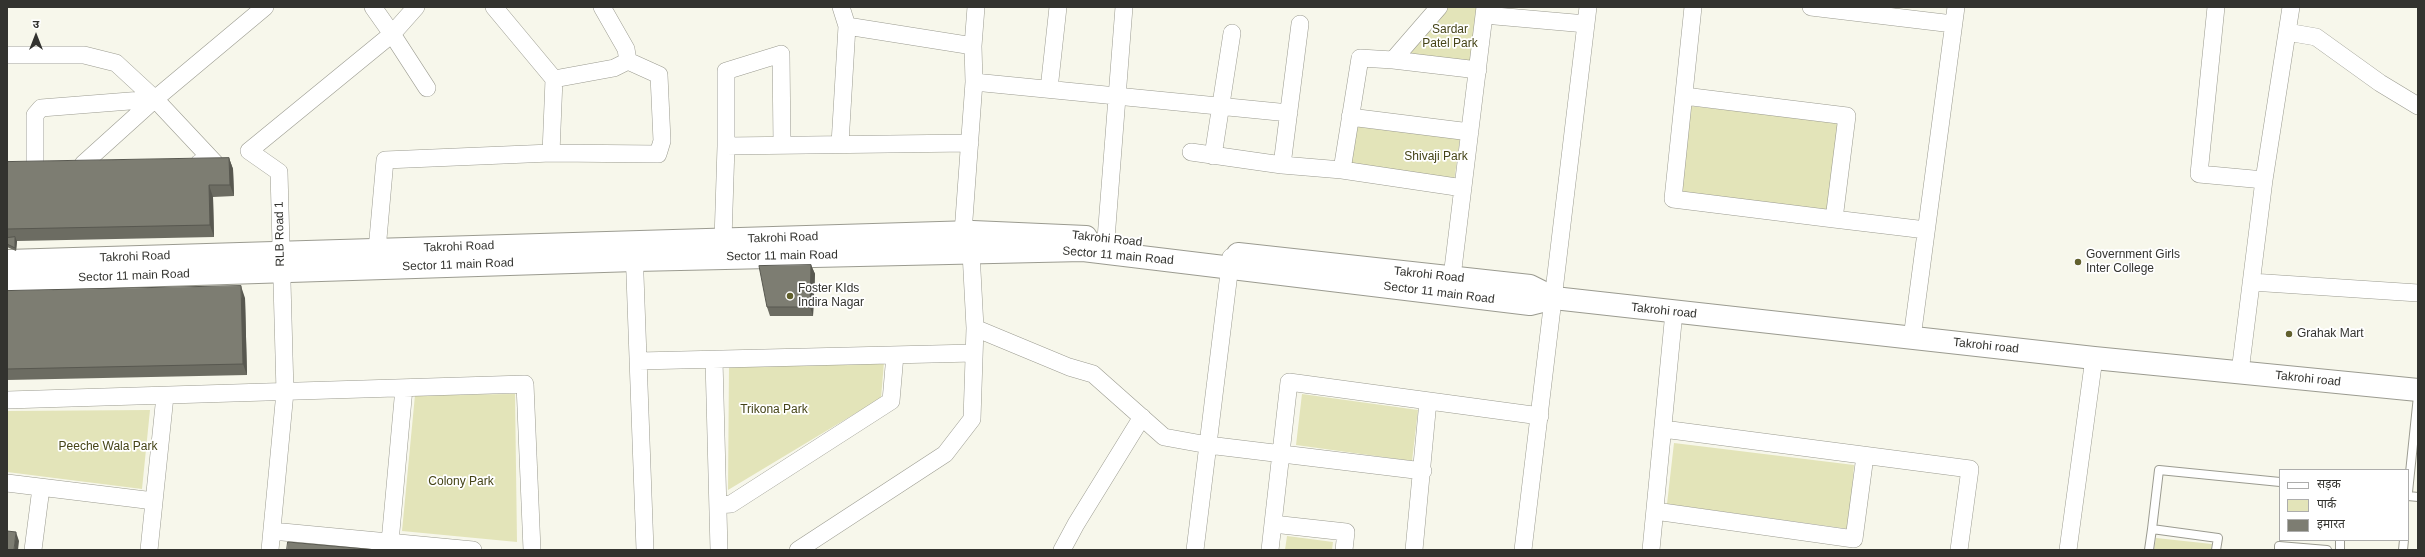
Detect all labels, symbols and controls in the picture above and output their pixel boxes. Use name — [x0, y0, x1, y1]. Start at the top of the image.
north arrow — [16, 16, 56, 56]
text: उ — [33, 18, 39, 30]
park label: Sardar Patel Park — [1422, 23, 1478, 51]
park label: Shivaji Park — [1404, 150, 1468, 164]
street label: RLB Road 1 — [272, 201, 288, 267]
street label: Takrohi Road — [1071, 228, 1143, 250]
street label: Takrohi Road — [747, 230, 819, 246]
street label: Takrohi Road — [423, 239, 495, 255]
street label: Sector 11 main Road — [1062, 244, 1174, 268]
street label: Sector 11 main Road — [726, 248, 838, 264]
place label: Government Girls Inter College — [2086, 248, 2180, 276]
street label: Takrohi Road — [99, 249, 171, 265]
street label: Sector 11 main Road — [402, 256, 514, 274]
marker: Government Girls Inter College — [2073, 257, 2083, 267]
street label: Takrohi Road — [1393, 264, 1465, 286]
street label: Sector 11 main Road — [78, 267, 190, 285]
street label: Sector 11 main Road — [1383, 279, 1495, 307]
place label: Foster KIds Indira Nagar — [798, 282, 864, 310]
marker: Foster KIds Indira Nagar — [785, 291, 795, 301]
street label: Takrohi road — [1630, 300, 1698, 322]
place label: Grahak Mart — [2297, 327, 2364, 341]
marker: Grahak Mart — [2284, 329, 2294, 339]
street label: Takrohi road — [1952, 335, 2020, 357]
street label: Takrohi road — [2274, 368, 2342, 390]
park label: Trikona Park — [740, 403, 808, 417]
park label: Peeche Wala Park — [59, 440, 157, 454]
legend — [2279, 469, 2409, 541]
park label: Colony Park — [428, 475, 494, 489]
text: सड़क — [2317, 477, 2341, 491]
text: पार्क — [2317, 497, 2336, 511]
text: इमारत — [2317, 517, 2345, 531]

